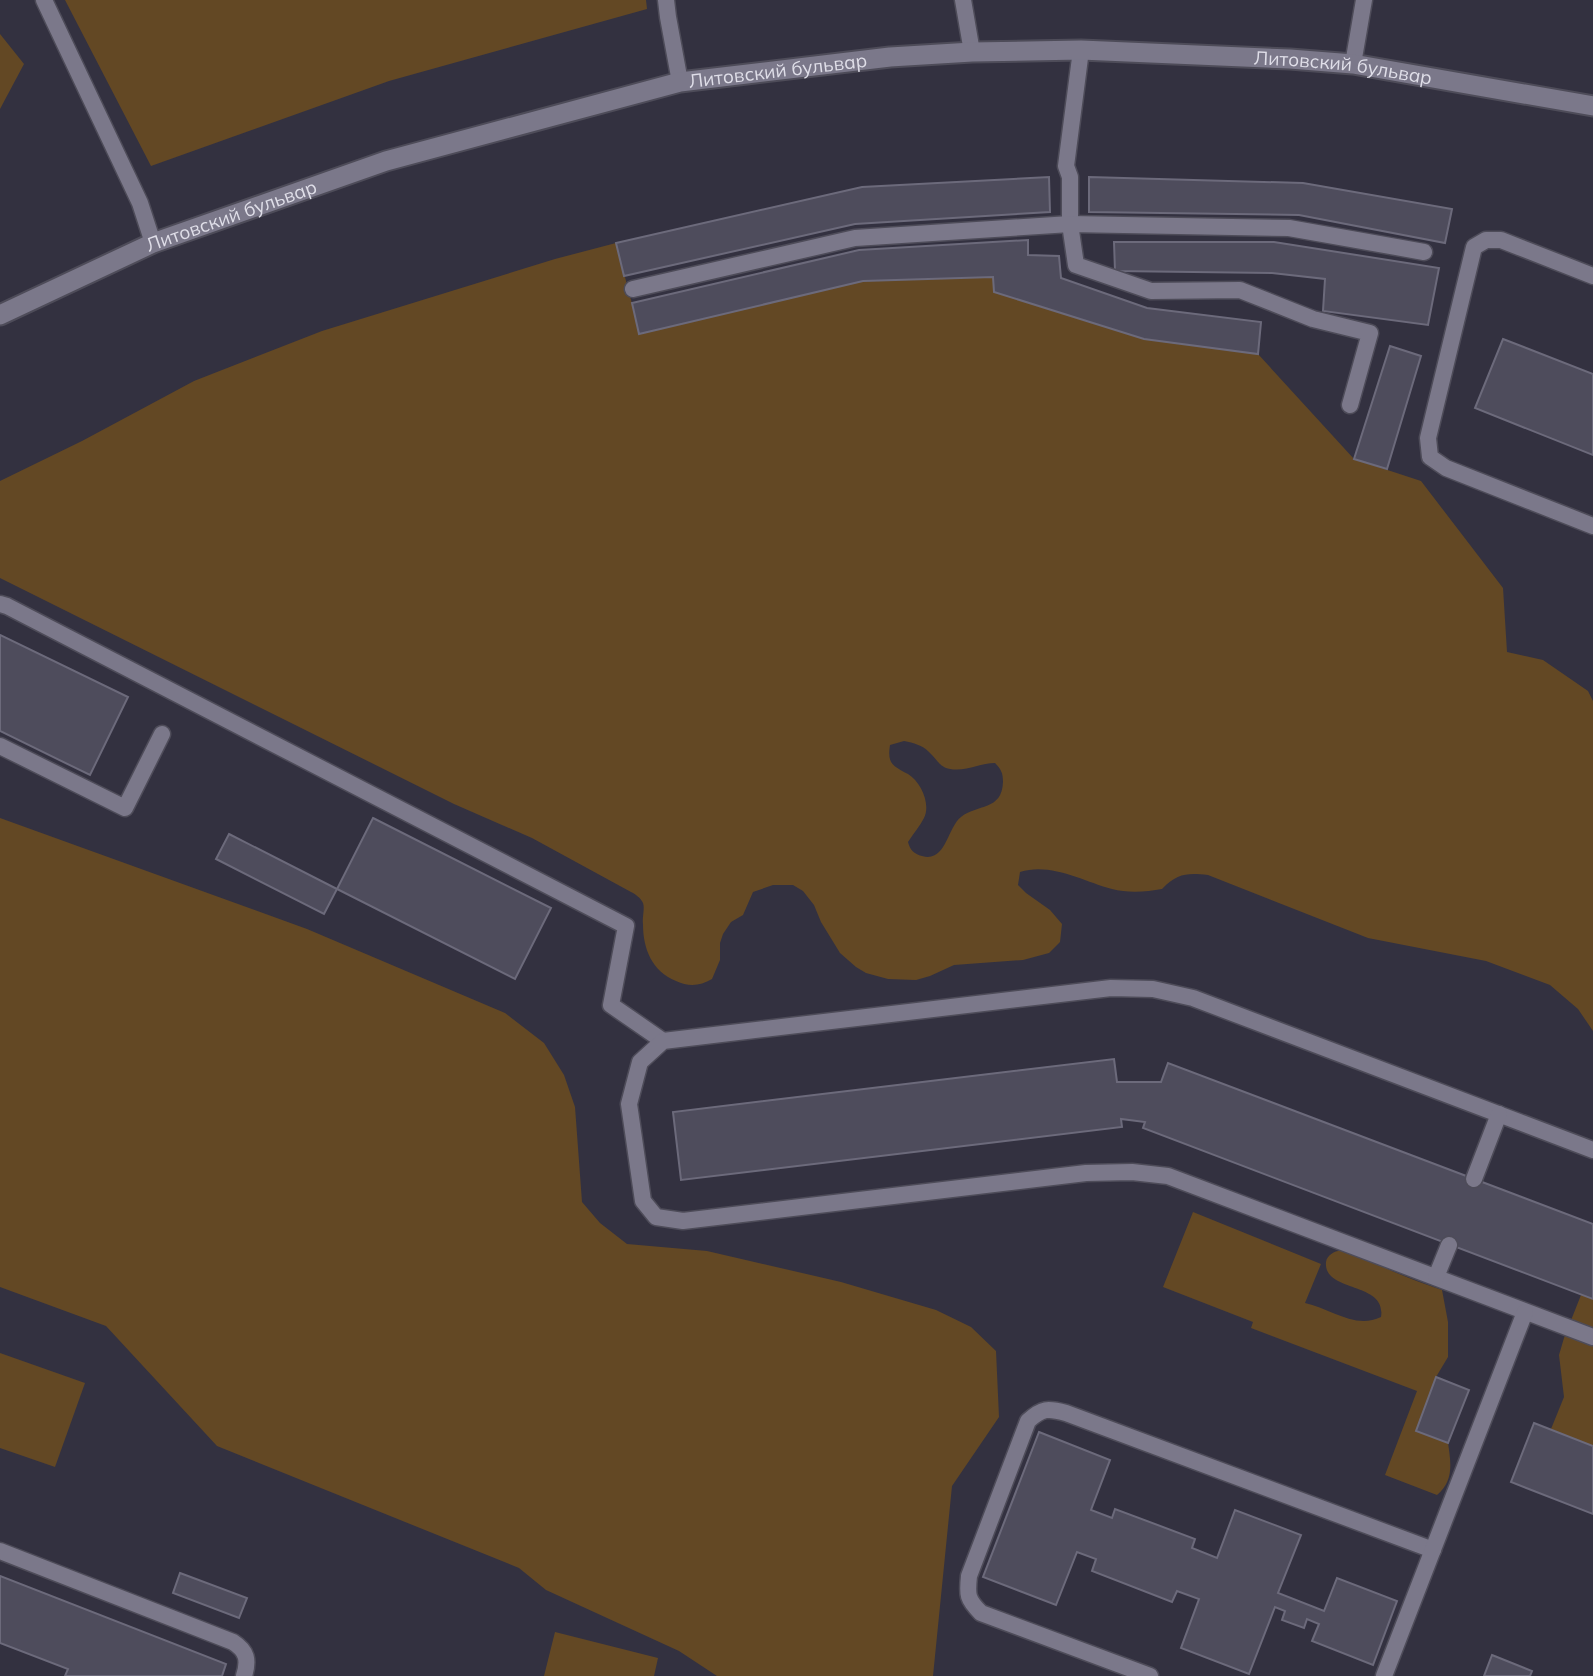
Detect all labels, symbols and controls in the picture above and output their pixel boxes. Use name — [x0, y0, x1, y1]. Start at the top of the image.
street label: Литовский бульвар — [1253, 45, 1434, 90]
street label: Литовский бульвар — [687, 48, 868, 93]
street label: Литовский бульвар — [143, 174, 320, 257]

